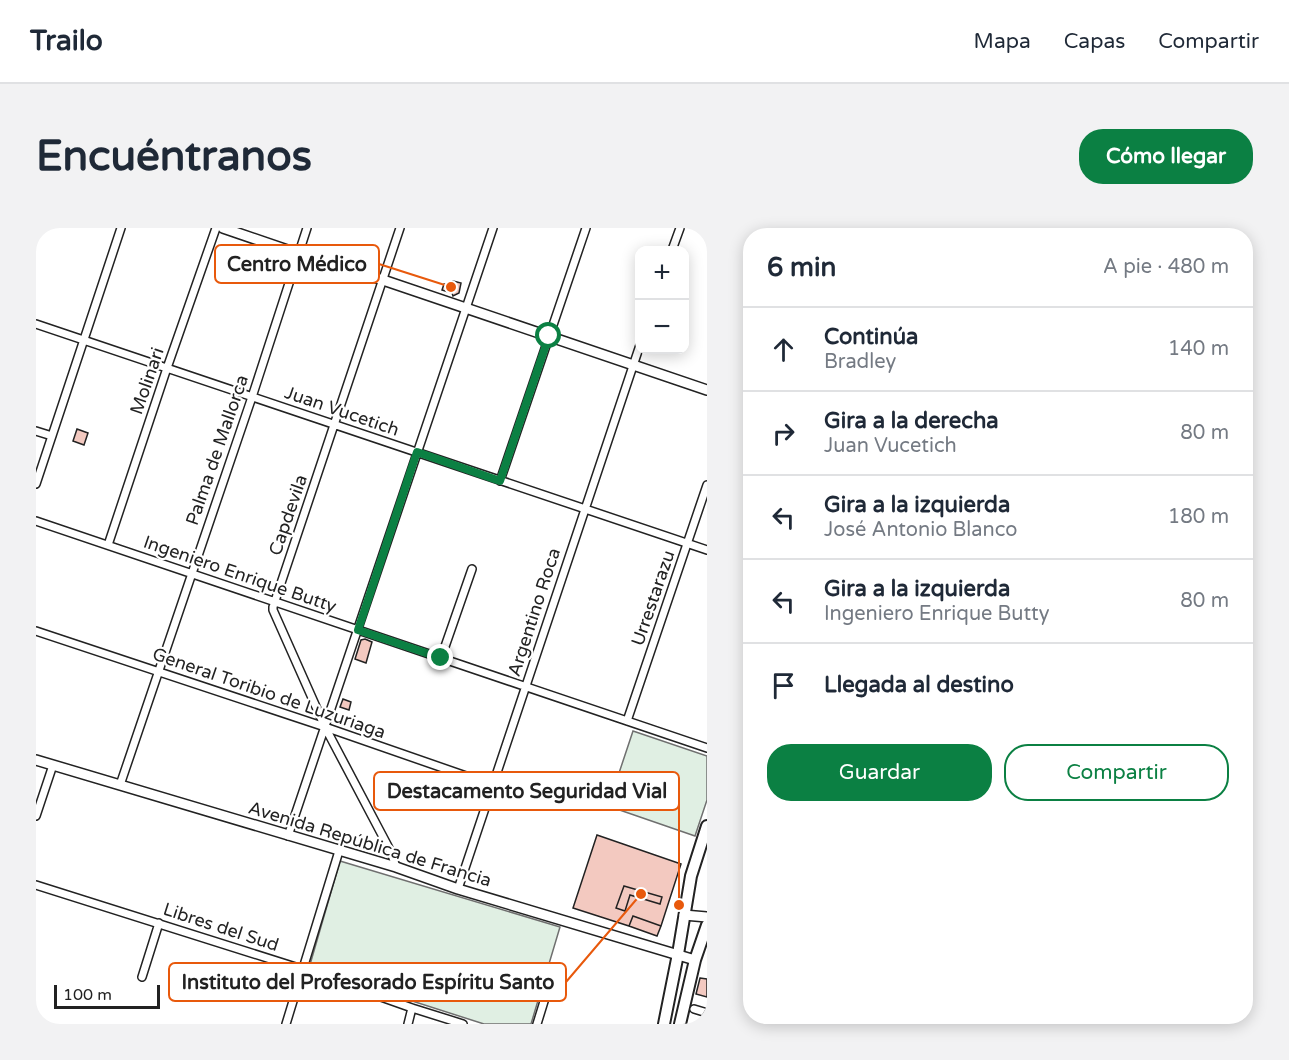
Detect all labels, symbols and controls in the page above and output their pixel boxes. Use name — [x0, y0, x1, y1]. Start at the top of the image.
text: Trailo — [30, 24, 103, 58]
text: Mapa — [974, 29, 1031, 54]
text: Capas — [1064, 29, 1125, 54]
text: Compartir — [1158, 29, 1259, 54]
button: Cómo llegar — [1079, 129, 1253, 184]
text: Encuéntranos — [36, 131, 312, 182]
callout: Centro Médico — [215, 245, 379, 283]
map controls — [635, 246, 689, 354]
button: + — [635, 246, 689, 300]
text: 6 min — [767, 252, 836, 283]
text: Centro Médico — [227, 253, 367, 277]
text: A pie · 480 m — [1103, 255, 1229, 279]
button: − — [635, 300, 689, 354]
route start — [535, 322, 561, 348]
text: Continúa — [824, 324, 918, 350]
icon: ahead — [767, 333, 800, 366]
text: 140 m — [1168, 337, 1229, 361]
street label: Molinari — [125, 345, 169, 417]
text: Bradley — [824, 350, 896, 374]
street label: Palma de Mallorca — [181, 372, 253, 528]
street label: Juan Vucetich — [282, 381, 402, 441]
text: Gira a la derecha — [824, 408, 999, 434]
icon: right — [767, 417, 800, 450]
text: 80 m — [1180, 421, 1229, 445]
text: Juan Vucetich — [824, 434, 957, 458]
street label: Capdevila — [264, 472, 312, 558]
text: Gira a la izquierda — [824, 492, 1010, 518]
icon: left — [767, 501, 800, 534]
text: 180 m — [1168, 505, 1229, 529]
text: José Antonio Blanco — [824, 518, 1017, 542]
street label: Ingeniero Enrique Butty — [141, 531, 340, 618]
street label: Argentino Roca — [503, 545, 565, 679]
street label: Urrestarazu — [626, 547, 680, 649]
text: Gira a la izquierda — [824, 576, 1010, 602]
icon: left — [767, 585, 800, 618]
text: 80 m — [1180, 589, 1229, 613]
text: Ingeniero Enrique Butty — [824, 602, 1049, 626]
street label: General Toribio de Luzuriaga — [150, 643, 388, 743]
route end — [427, 644, 453, 670]
icon: arrive — [767, 669, 800, 702]
text: Llegada al destino — [824, 672, 1014, 698]
button: Guardar — [767, 744, 992, 801]
button: Compartir — [1004, 744, 1229, 801]
callout: Destacamento Seguridad Vial — [374, 772, 679, 810]
text: Destacamento Seguridad Vial — [387, 780, 667, 804]
street label: Avenida República de Francia — [246, 797, 494, 891]
street label: Libres del Sud — [160, 898, 282, 956]
callout: Instituto del Profesorado Espíritu Santo — [169, 963, 566, 1001]
text: Instituto del Profesorado Espíritu Santo — [182, 971, 555, 995]
scale bar — [54, 982, 160, 1010]
text: 100 m — [63, 985, 112, 1005]

